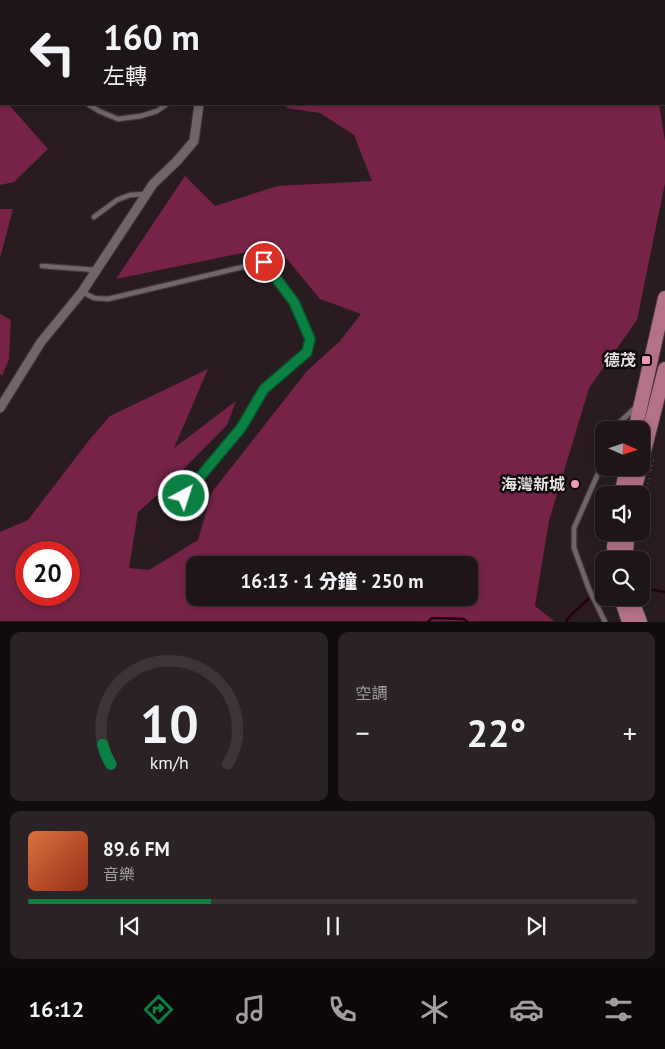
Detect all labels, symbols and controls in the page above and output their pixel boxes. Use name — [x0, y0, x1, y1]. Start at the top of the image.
text: 160 m — [103, 14, 200, 60]
icon: left — [20, 20, 85, 85]
text: 左轉 — [103, 62, 147, 90]
pin — [243, 241, 285, 283]
icon: arrive — [250, 248, 278, 276]
place label: 德茂 — [604, 350, 636, 370]
marker: 德茂 — [640, 354, 652, 366]
north arrow — [595, 421, 650, 476]
map controls — [595, 421, 650, 606]
position arrow — [157, 469, 209, 521]
place label: 海灣新城 — [501, 474, 565, 494]
marker: 海灣新城 — [569, 478, 581, 490]
button: sound — [595, 486, 650, 541]
speed limit sign: 20 — [15, 541, 80, 606]
button: search — [595, 551, 650, 606]
text: 16:13 · 1 分鐘 · 250 m — [240, 569, 424, 593]
text: 空調 — [356, 683, 388, 703]
text: 10 — [139, 690, 198, 757]
text: 22° — [466, 708, 526, 757]
text: − — [356, 714, 370, 751]
text: + — [623, 714, 637, 751]
text: km/h — [149, 751, 188, 774]
text: 89.6 FM — [103, 837, 170, 861]
text: 音樂 — [103, 864, 135, 884]
icon: previous — [116, 912, 144, 940]
icon: pause — [319, 912, 347, 940]
icon: next — [522, 912, 550, 940]
icon: directions — [141, 992, 176, 1027]
icon: music — [233, 992, 268, 1027]
icon: phone — [325, 992, 360, 1027]
icon: climate — [417, 992, 452, 1027]
icon: car — [509, 992, 544, 1027]
icon: filters — [601, 992, 636, 1027]
text: 16:12 — [29, 995, 84, 1023]

